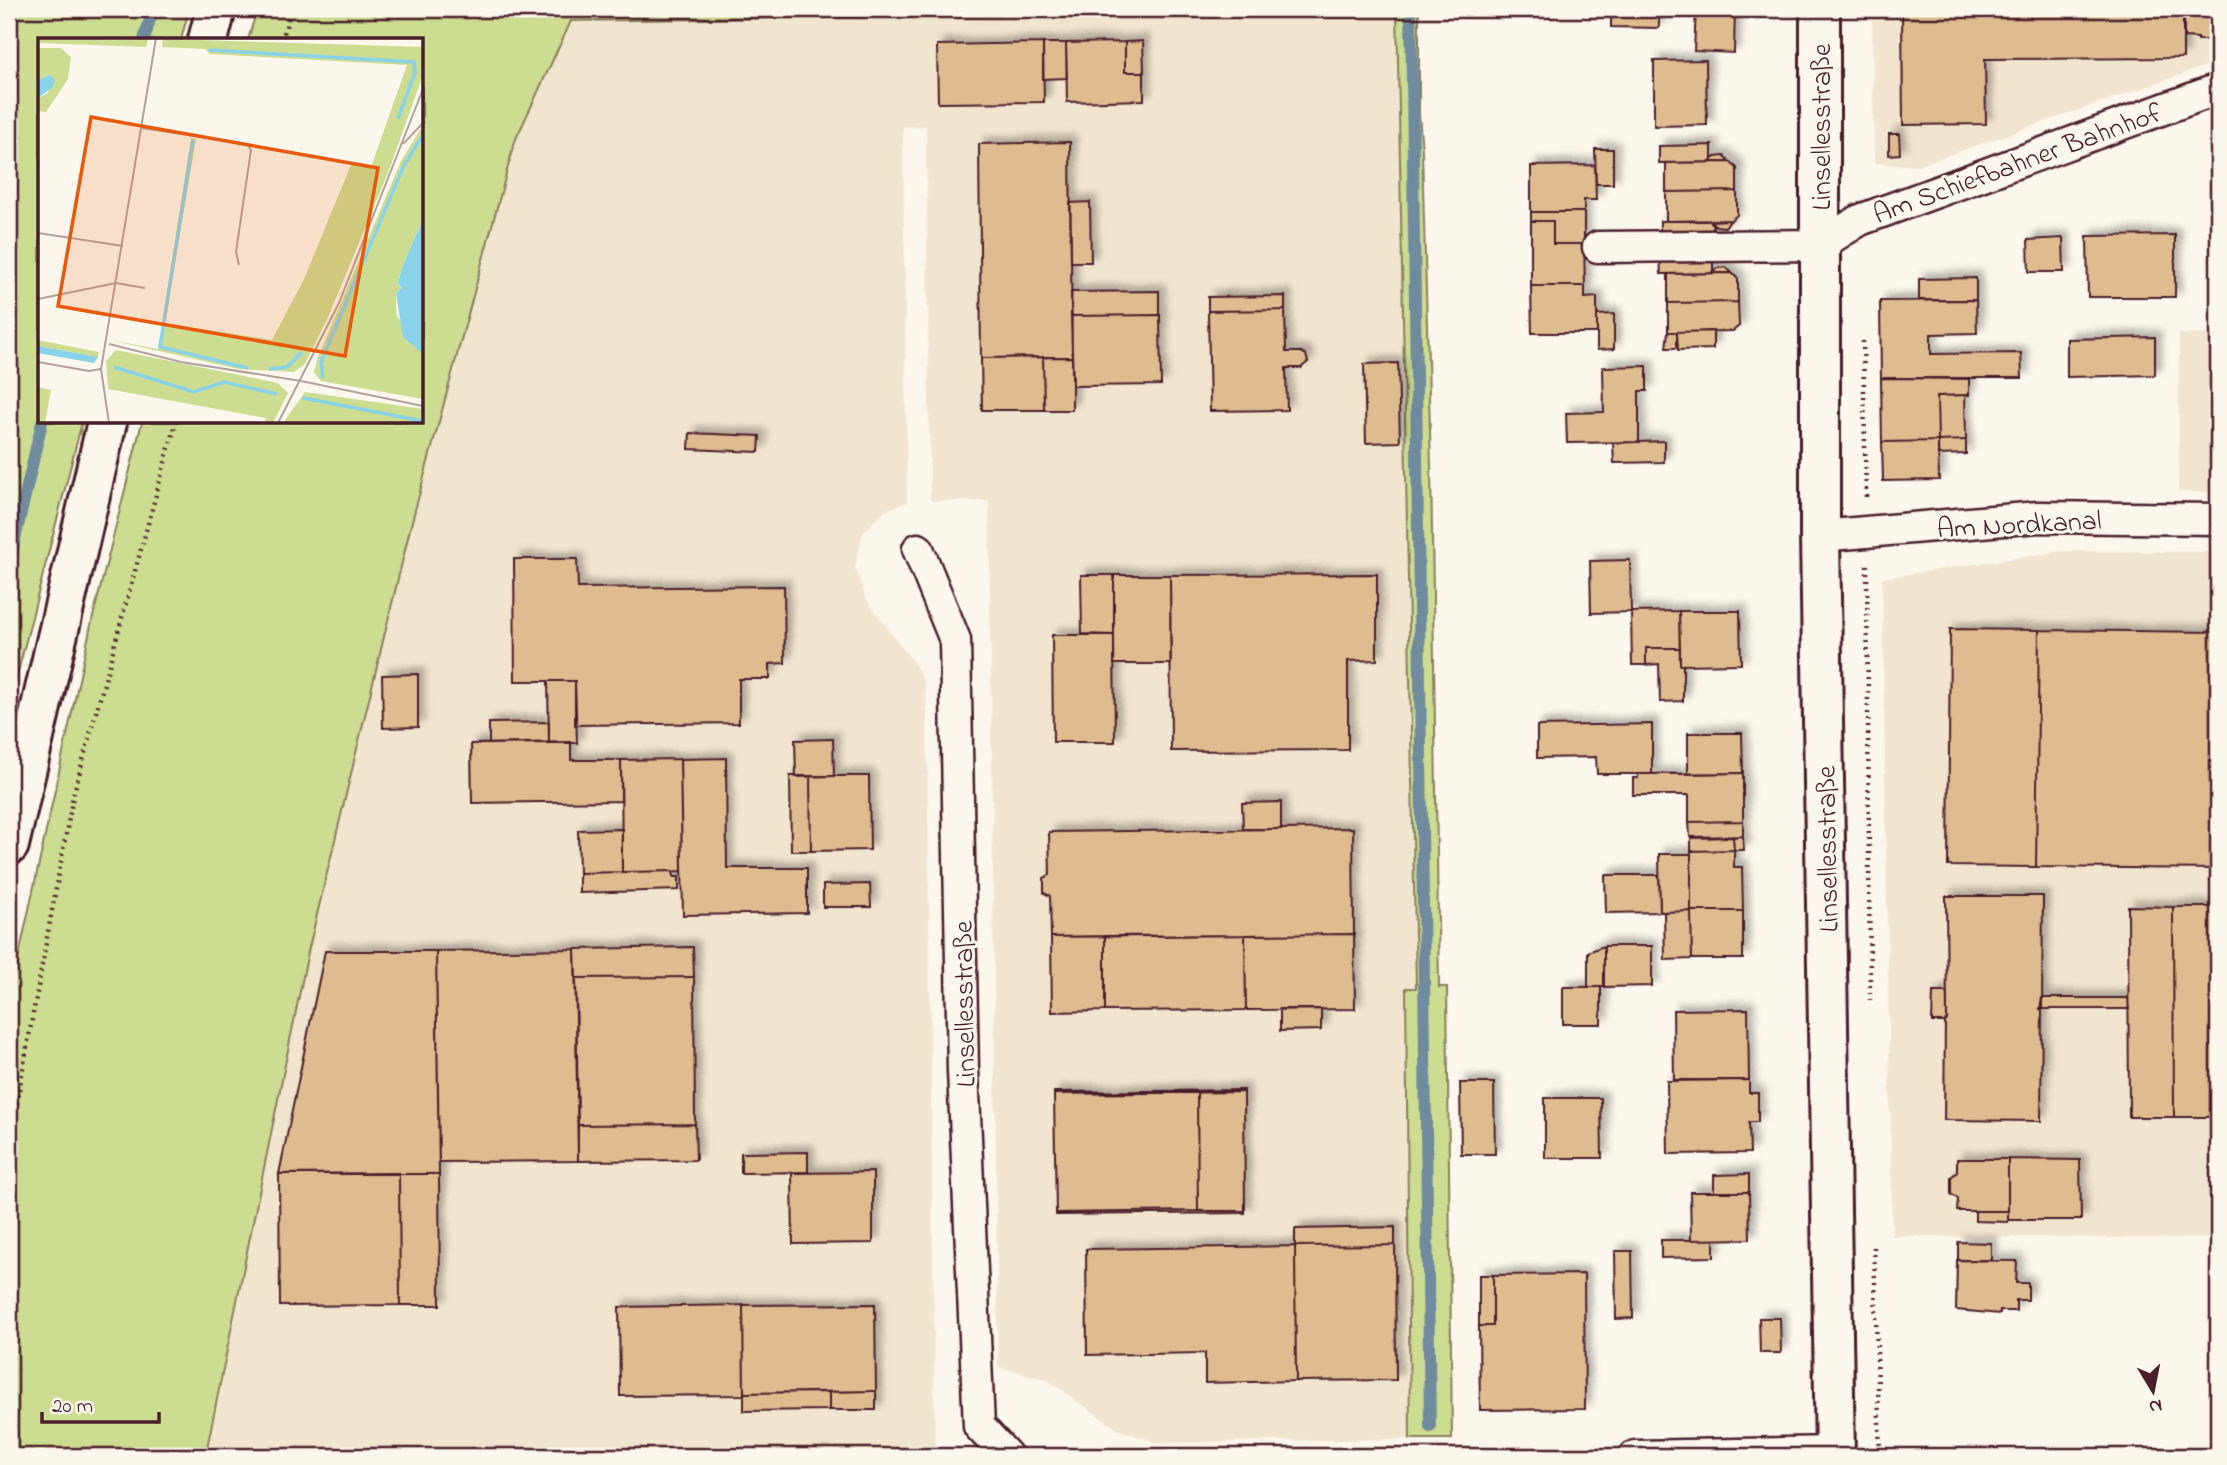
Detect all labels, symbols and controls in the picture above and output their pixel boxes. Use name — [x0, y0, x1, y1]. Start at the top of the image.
inset map — [38, 38, 424, 424]
street label: Linsellesstraße — [1803, 43, 1844, 210]
street label: Am Schiefbahner Bahnhof — [1868, 94, 2168, 237]
street label: Am Nordkanal — [1936, 502, 2103, 551]
street label: Linsellesstraße — [1808, 765, 1851, 933]
street label: Linsellesstraße — [945, 920, 988, 1088]
north arrow — [2118, 1356, 2188, 1426]
scale bar — [42, 1381, 159, 1425]
text: N — [2147, 1391, 2164, 1420]
text: 20 m — [52, 1392, 93, 1422]

